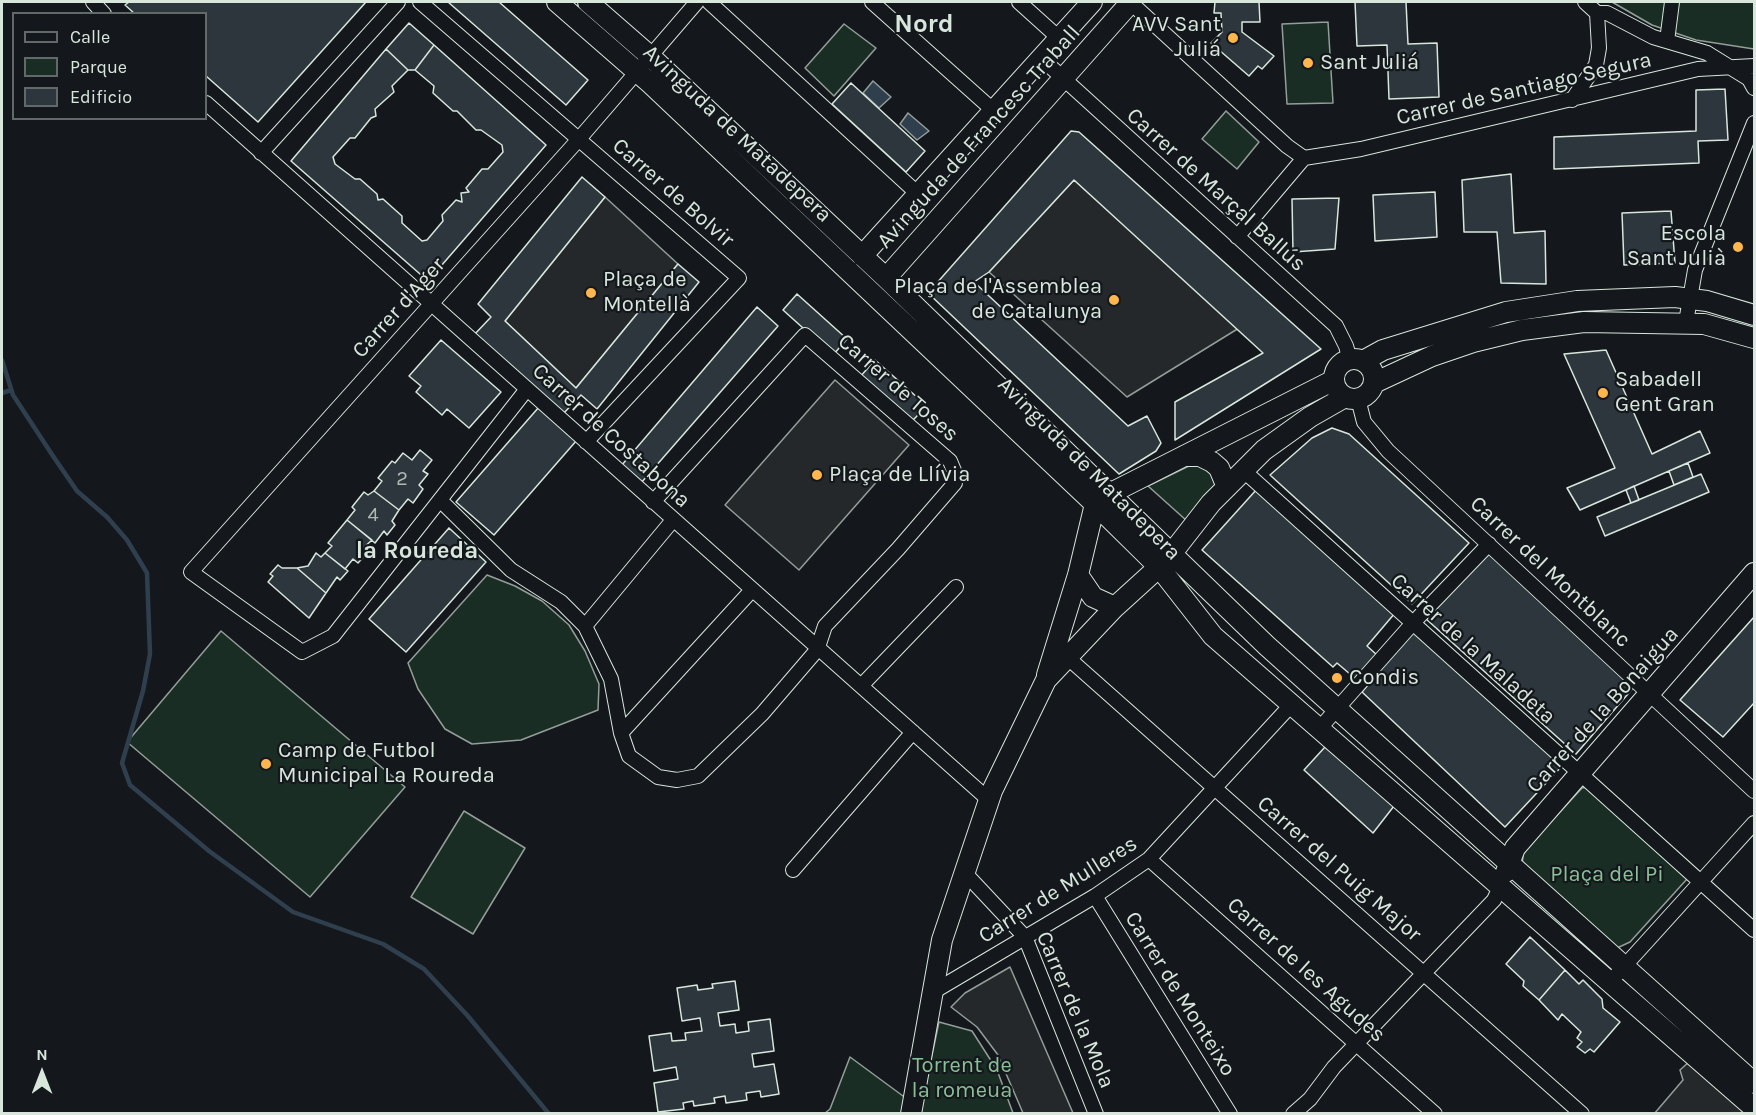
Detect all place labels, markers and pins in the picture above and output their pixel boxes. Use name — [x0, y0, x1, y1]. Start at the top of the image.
place label: AVV Sant Juliá — [1132, 12, 1221, 63]
marker: AVV Sant Juliá — [1226, 31, 1240, 45]
place label: Sant Juliá — [1320, 50, 1419, 76]
marker: Sant Juliá — [1301, 56, 1315, 70]
place label: Escola Sant Julià — [1627, 221, 1726, 272]
marker: Escola Sant Julià — [1731, 240, 1745, 254]
place label: Plaça de Montellà — [603, 267, 691, 318]
place label: Plaça de l'Assemblea de Catalunya — [894, 274, 1102, 326]
marker: Plaça de Montellà — [584, 286, 598, 300]
marker: Plaça de l'Assemblea de Catalunya — [1107, 293, 1121, 307]
place label: Sabadell Gent Gran — [1615, 367, 1715, 418]
marker: Sabadell Gent Gran — [1596, 386, 1610, 400]
place label: Plaça de Llívia — [829, 462, 970, 488]
marker: Plaça de Llívia — [810, 468, 824, 482]
place label: Condis — [1349, 665, 1419, 691]
marker: Condis — [1330, 671, 1344, 685]
place label: Camp de Futbol Municipal La Roureda — [278, 738, 495, 790]
marker: Camp de Futbol Municipal La Roureda — [259, 757, 273, 771]

